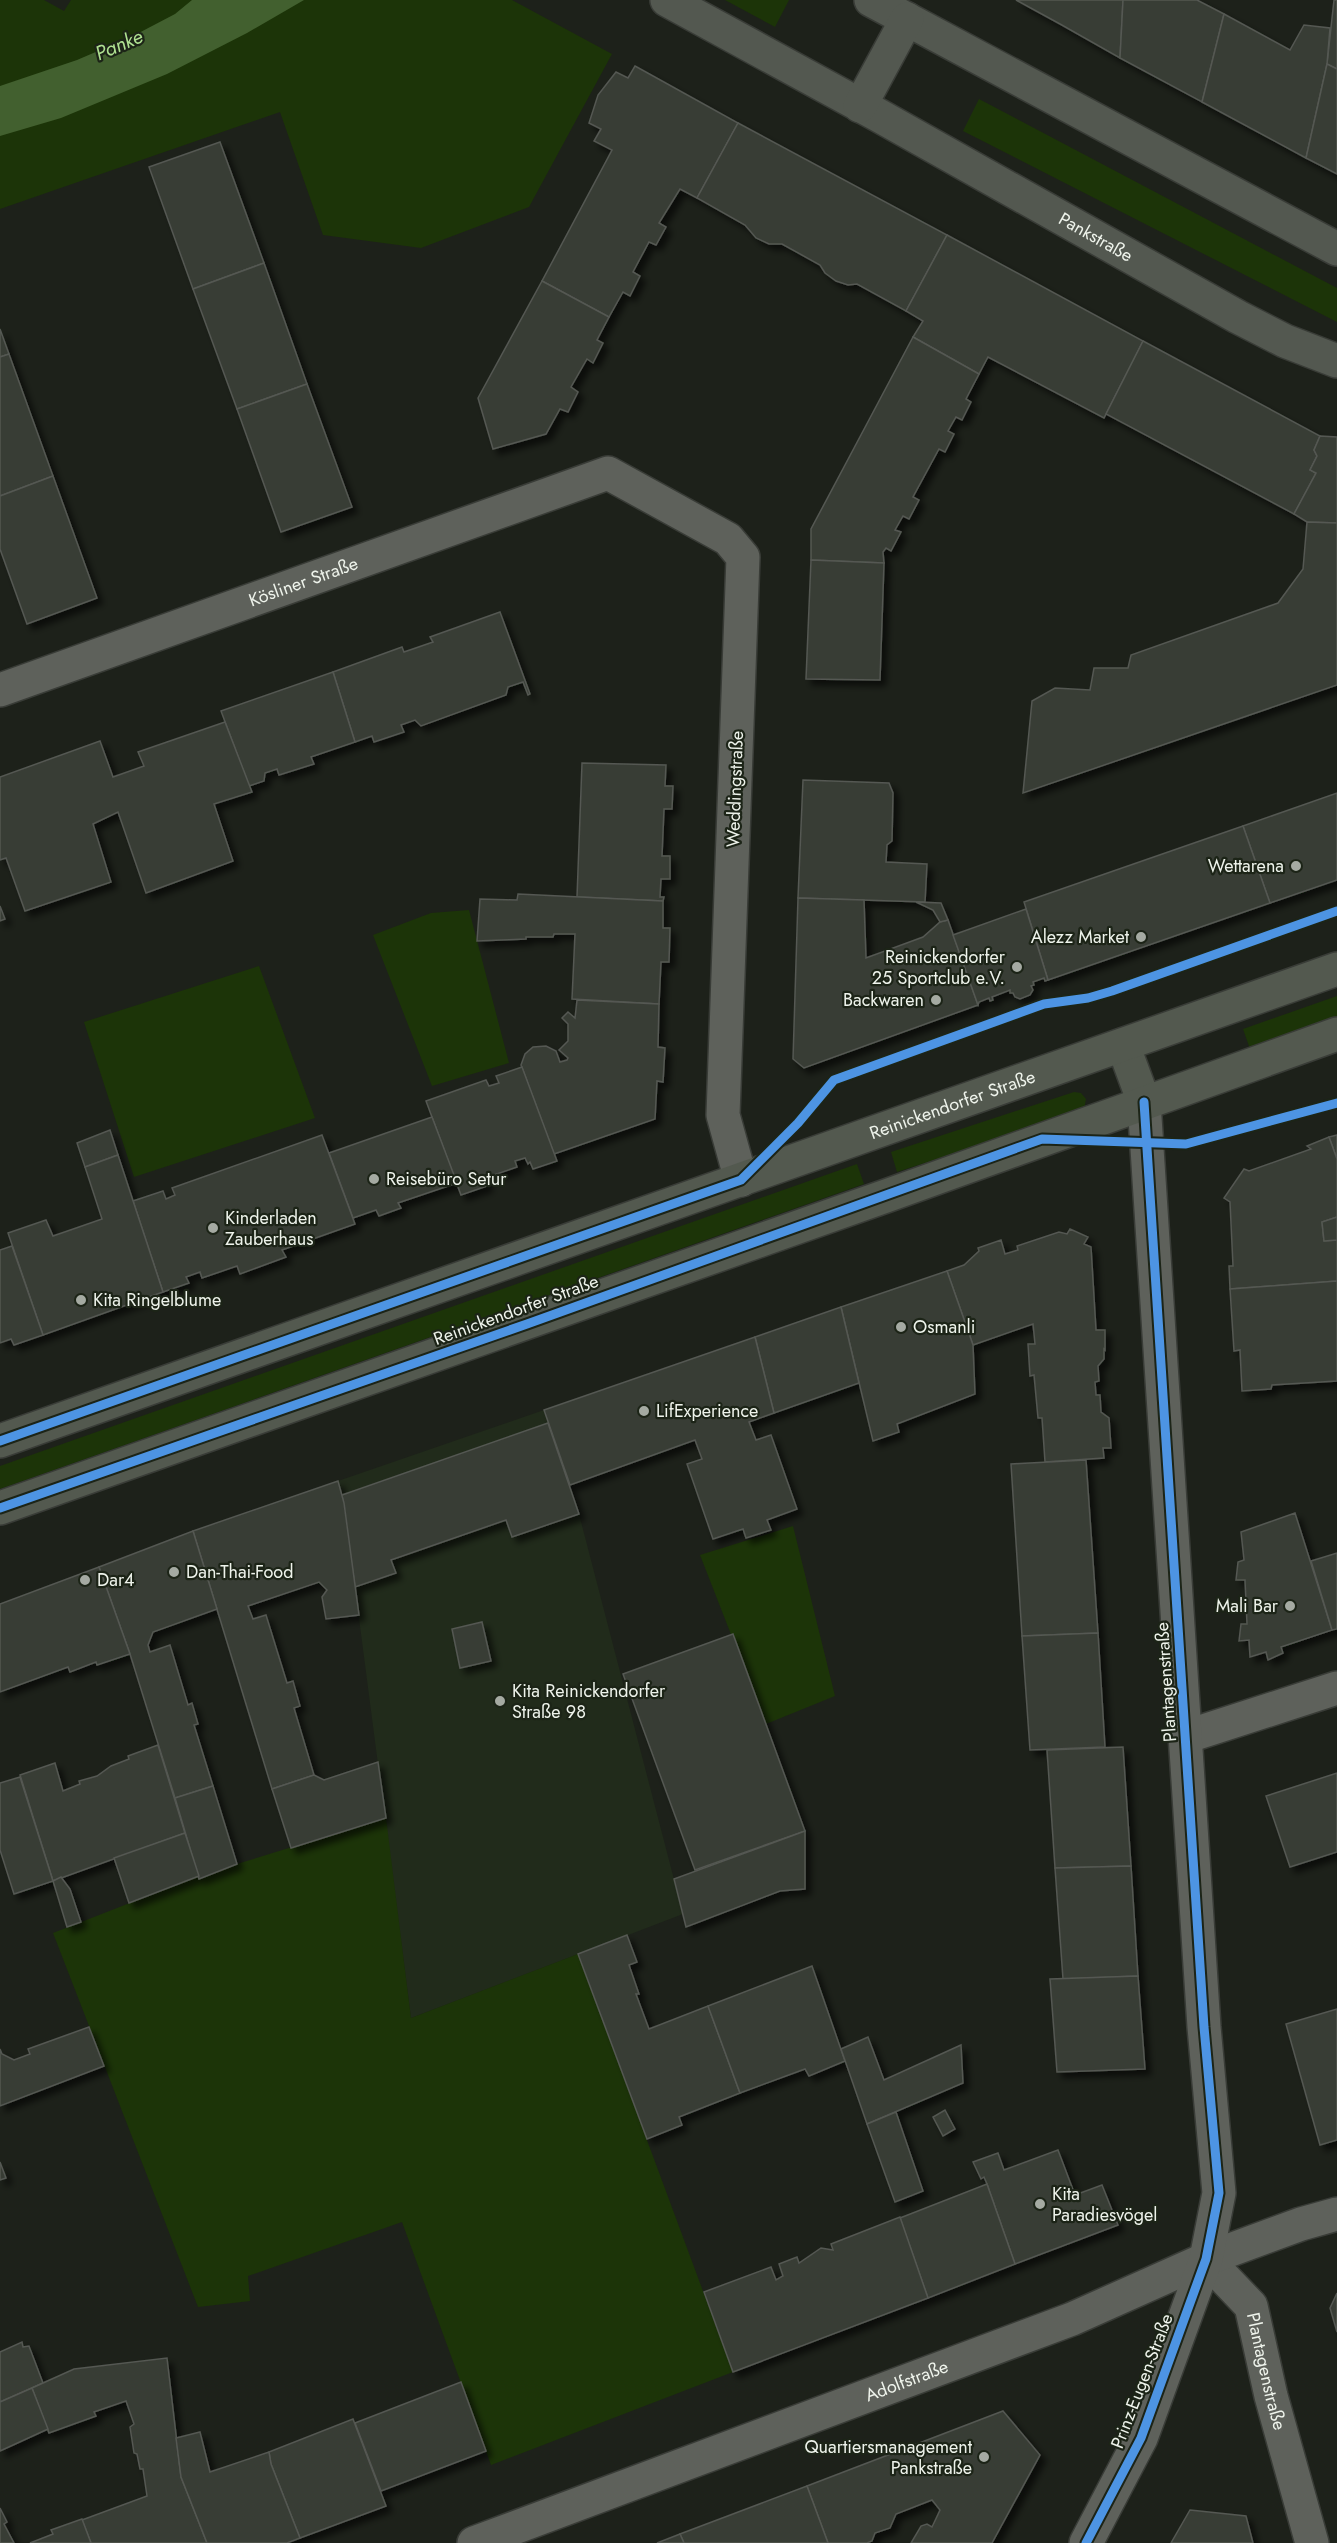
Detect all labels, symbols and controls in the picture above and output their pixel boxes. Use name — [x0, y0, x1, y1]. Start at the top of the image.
water label: Panke — [91, 22, 147, 68]
street label: Pankstraße — [1054, 206, 1138, 268]
street label: Kösliner Straße — [245, 550, 362, 613]
street label: Weddingstraße — [720, 730, 750, 848]
place label: Wettarena — [1208, 853, 1284, 879]
marker: Wettarena — [1289, 859, 1303, 873]
place label: Alezz Market — [1031, 924, 1130, 950]
marker: Alezz Market — [1134, 930, 1148, 944]
place label: Reinickendorfer 25 Sportclub e.V. — [872, 944, 1006, 991]
marker: Reinickendorfer 25 Sportclub e.V. — [1010, 960, 1024, 974]
place label: Backwaren — [843, 987, 924, 1013]
marker: Backwaren — [929, 993, 943, 1007]
street label: Reinickendorfer Straße — [866, 1064, 1039, 1146]
place label: Reisebüro Setur — [386, 1166, 507, 1192]
marker: Reisebüro Setur — [367, 1172, 381, 1186]
place label: Kinderladen Zauberhaus — [225, 1205, 317, 1252]
marker: Kinderladen Zauberhaus — [206, 1221, 220, 1235]
street label: Reinickendorfer Straße — [430, 1268, 602, 1352]
place label: Kita Ringelblume — [93, 1287, 221, 1313]
marker: Kita Ringelblume — [74, 1293, 88, 1307]
place label: Osmanli — [913, 1314, 975, 1340]
marker: Osmanli — [894, 1320, 908, 1334]
place label: LifExperience — [656, 1398, 758, 1424]
marker: LifExperience — [637, 1404, 651, 1418]
place label: Dan-Thai-Food — [186, 1559, 293, 1585]
marker: Dan-Thai-Food — [167, 1565, 181, 1579]
place label: Dar4 — [97, 1567, 135, 1593]
marker: Dar4 — [78, 1573, 92, 1587]
place label: Mali Bar — [1216, 1593, 1279, 1619]
marker: Mali Bar — [1283, 1599, 1297, 1613]
street label: Plantagenstraße — [1149, 1621, 1183, 1743]
place label: Kita Reinickendorfer Straße 98 — [512, 1678, 666, 1725]
marker: Kita Reinickendorfer Straße 98 — [493, 1694, 507, 1708]
place label: Kita Paradiesvögel — [1052, 2181, 1157, 2228]
marker: Kita Paradiesvögel — [1033, 2197, 1047, 2211]
street label: Prinz-Eugen-Straße — [1104, 2310, 1180, 2452]
street label: Plantagenstraße — [1240, 2310, 1293, 2433]
street label: Adolfstraße — [861, 2353, 952, 2408]
place label: Quartiersmanagement Pankstraße — [804, 2434, 973, 2481]
marker: Quartiersmanagement Pankstraße — [977, 2450, 991, 2464]

